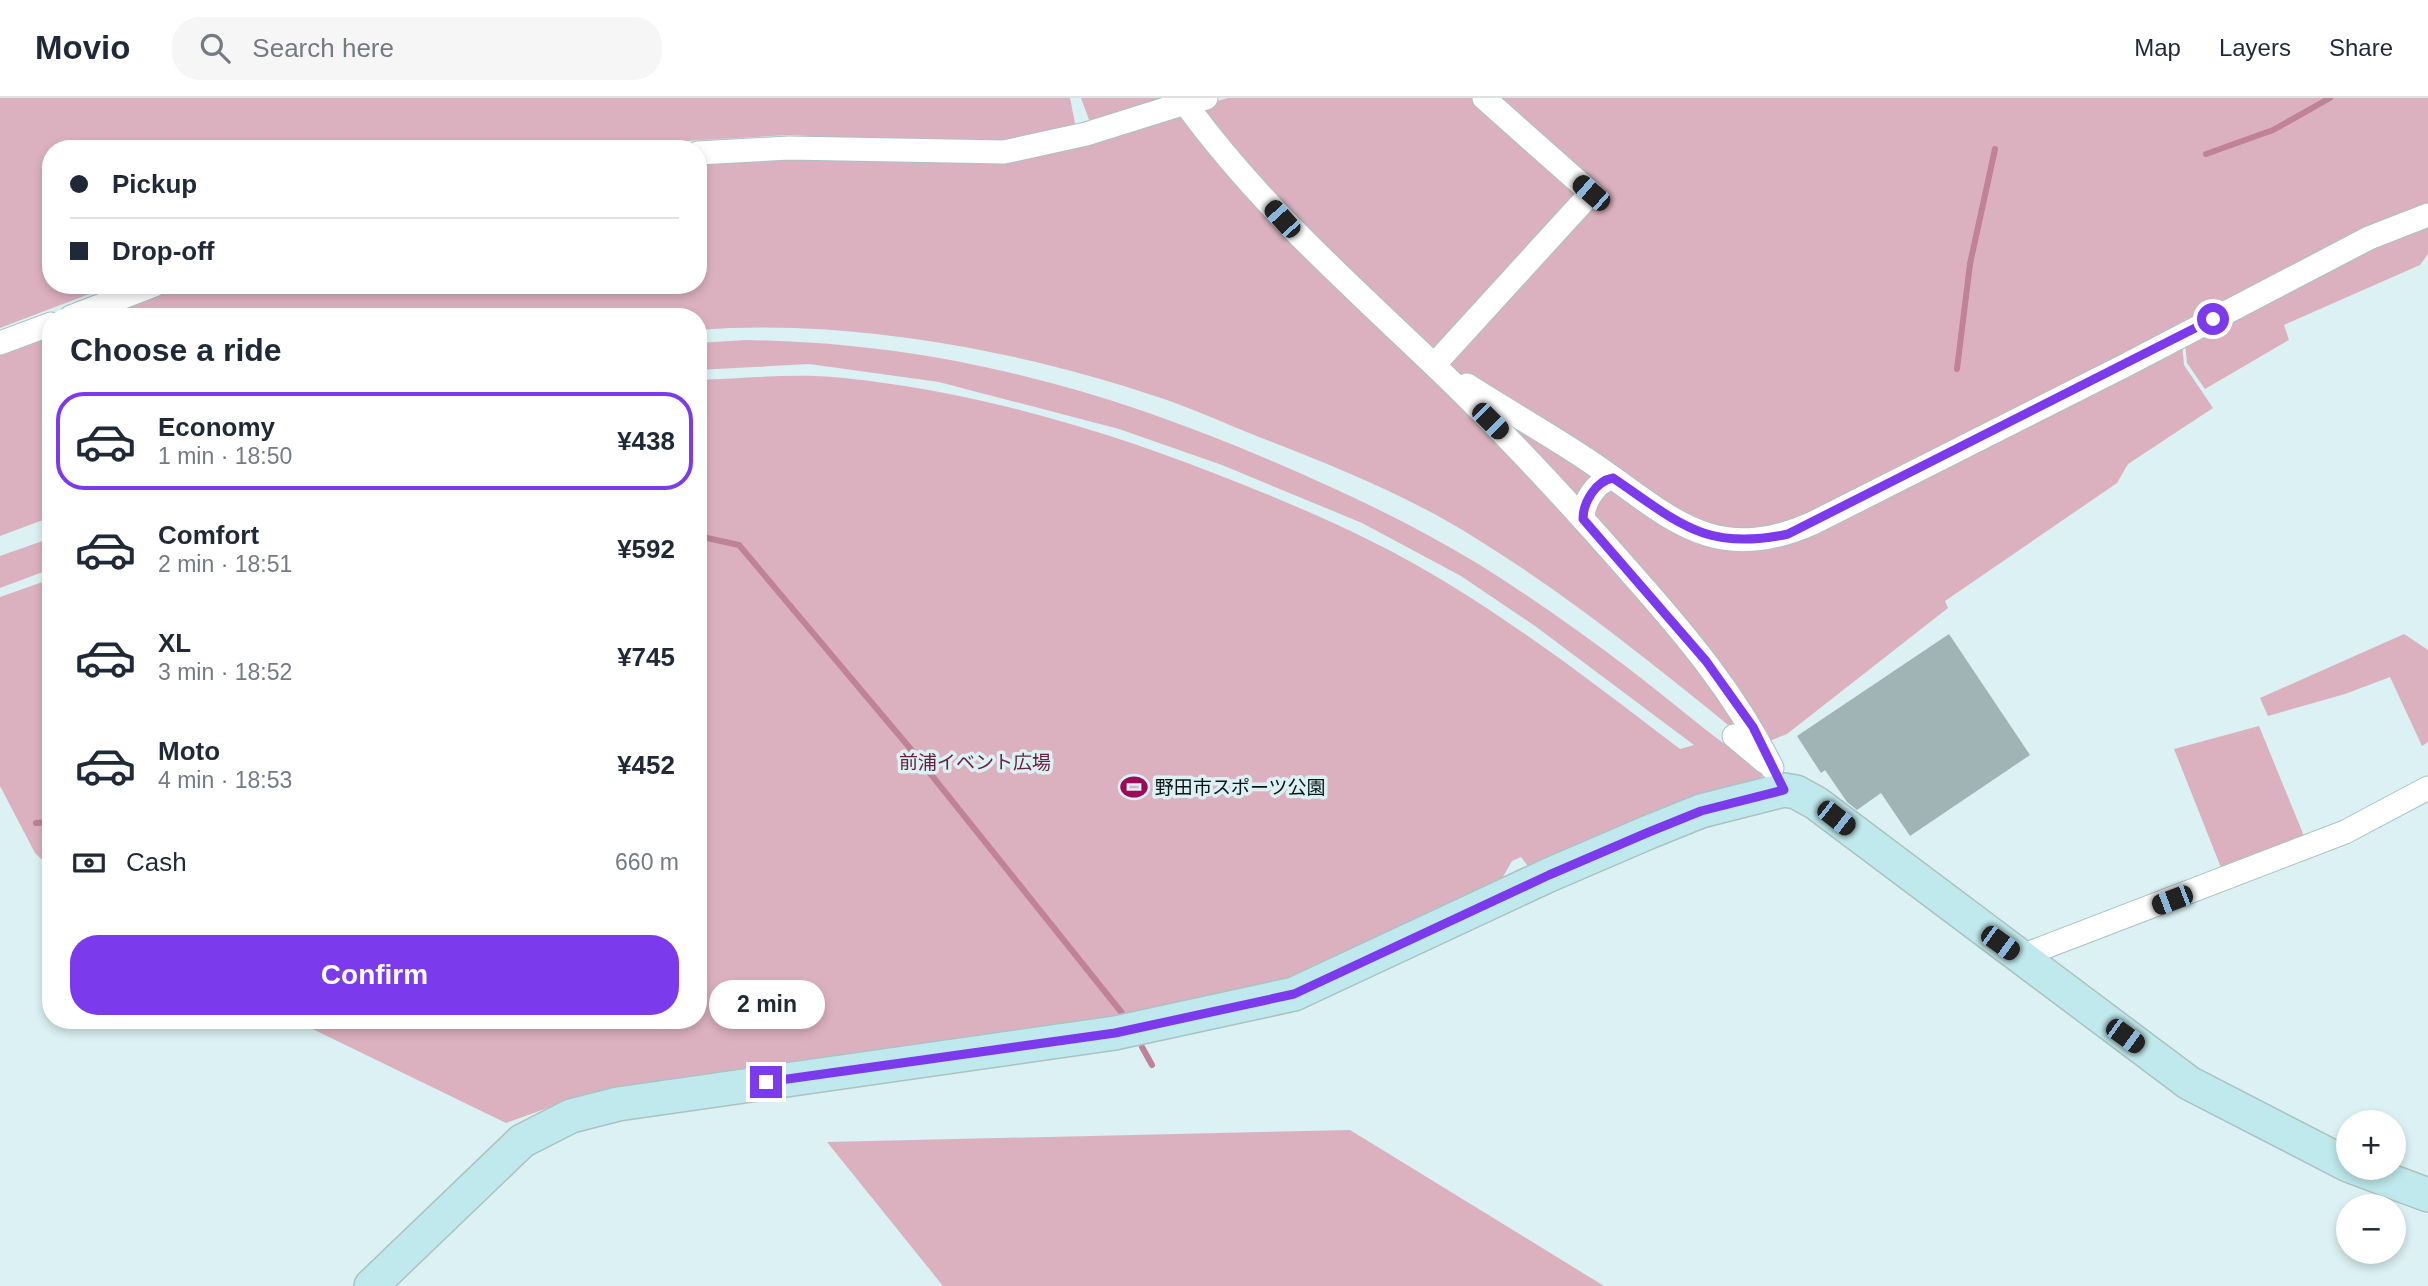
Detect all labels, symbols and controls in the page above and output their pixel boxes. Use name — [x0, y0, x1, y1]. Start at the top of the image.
search box — [172, 17, 662, 80]
text: Movio — [35, 29, 130, 66]
icon: search — [196, 29, 234, 67]
text: Search here — [252, 33, 394, 63]
text: Map — [2134, 34, 2181, 61]
text: Layers — [2219, 34, 2291, 61]
text: Share — [2329, 34, 2393, 61]
text: Pickup — [112, 169, 197, 199]
car — [1569, 171, 1614, 215]
car — [1261, 196, 1304, 242]
text: Drop-off — [112, 236, 215, 266]
route start — [2197, 303, 2229, 335]
text: Choose a ride — [70, 332, 282, 368]
car — [1468, 399, 1513, 443]
icon: car — [74, 410, 137, 473]
text: Economy — [158, 412, 275, 442]
text: ¥438 — [617, 426, 675, 456]
text: 1 min · 18:50 — [158, 443, 292, 469]
icon: car — [74, 518, 137, 581]
text: Comfort — [158, 520, 259, 550]
text: ¥592 — [617, 534, 675, 564]
text: 2 min · 18:51 — [158, 551, 292, 577]
icon: car — [74, 626, 137, 689]
text: XL — [158, 628, 191, 658]
text: ¥745 — [617, 642, 675, 672]
text: 3 min · 18:52 — [158, 659, 292, 685]
icon: car — [74, 734, 137, 797]
text: Moto — [158, 736, 220, 766]
text: ¥452 — [617, 750, 675, 780]
park label: 前浦イベント広場 — [899, 752, 1051, 773]
text: 4 min · 18:53 — [158, 767, 292, 793]
sports icon: 野田市スポーツ公園 — [1119, 772, 1149, 802]
place label: 野田市スポーツ公園 — [1155, 777, 1326, 798]
car — [1813, 797, 1860, 839]
icon: cash — [70, 844, 108, 882]
text: Cash — [126, 847, 187, 877]
text: 660 m — [615, 849, 679, 875]
car — [2149, 883, 2196, 917]
car — [1977, 922, 2024, 964]
button: Confirm — [70, 935, 679, 1015]
callout: 2 min — [708, 981, 824, 1030]
text: 2 min — [737, 991, 797, 1017]
car — [2102, 1015, 2149, 1057]
route end — [750, 1066, 782, 1098]
map controls — [2336, 1110, 2406, 1264]
button: + — [2336, 1110, 2406, 1180]
button: − — [2336, 1194, 2406, 1264]

